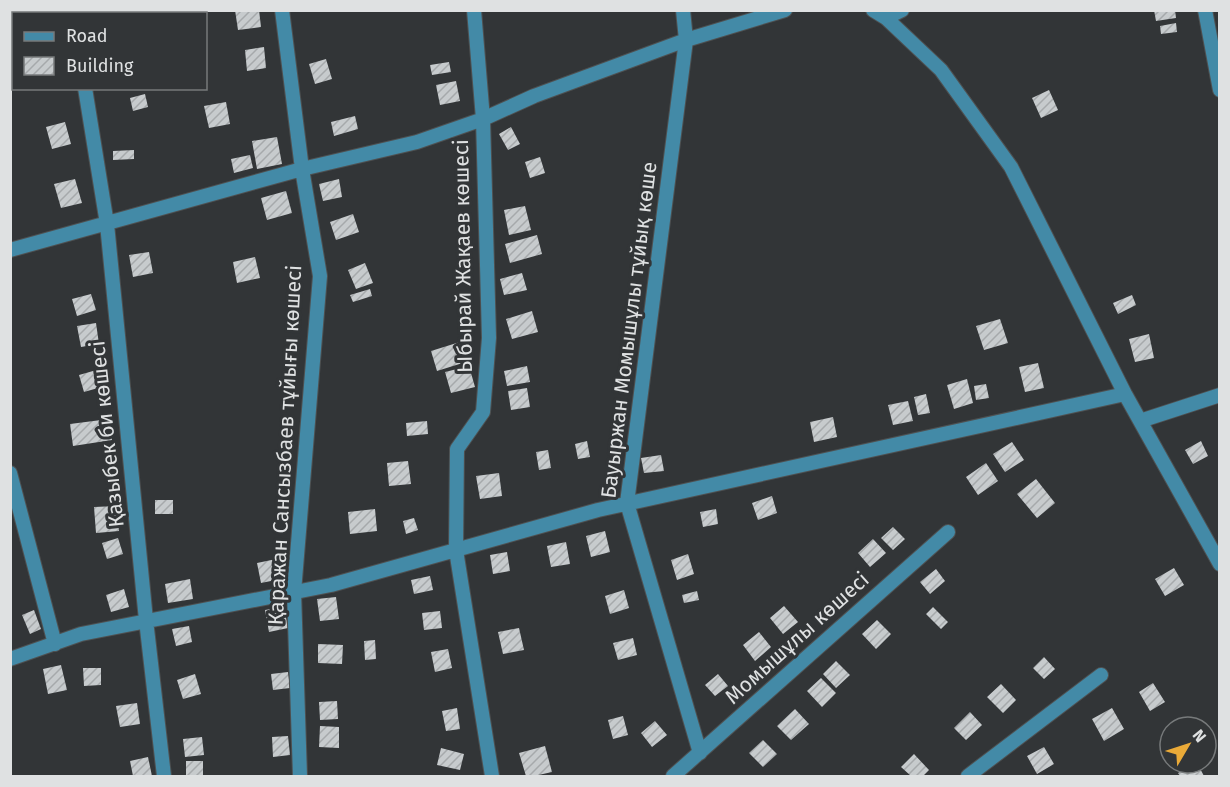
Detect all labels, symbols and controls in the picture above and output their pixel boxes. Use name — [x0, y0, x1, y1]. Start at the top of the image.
legend — [12, 12, 207, 90]
text: Road — [66, 25, 108, 47]
text: Building — [66, 55, 134, 77]
street label: Ыбырай Жақаев көшесі — [448, 139, 478, 373]
street label: Бауыржан Момышұлы тұйық көше — [595, 160, 663, 500]
street label: Қаражан Сансызбаев тұйығы көшесі — [263, 264, 307, 626]
street label: Қазыбек би көшесі — [84, 340, 130, 528]
street label: Момышұлы көшесі — [720, 566, 874, 710]
north arrow — [1158, 715, 1218, 775]
text: N — [1189, 726, 1210, 746]

